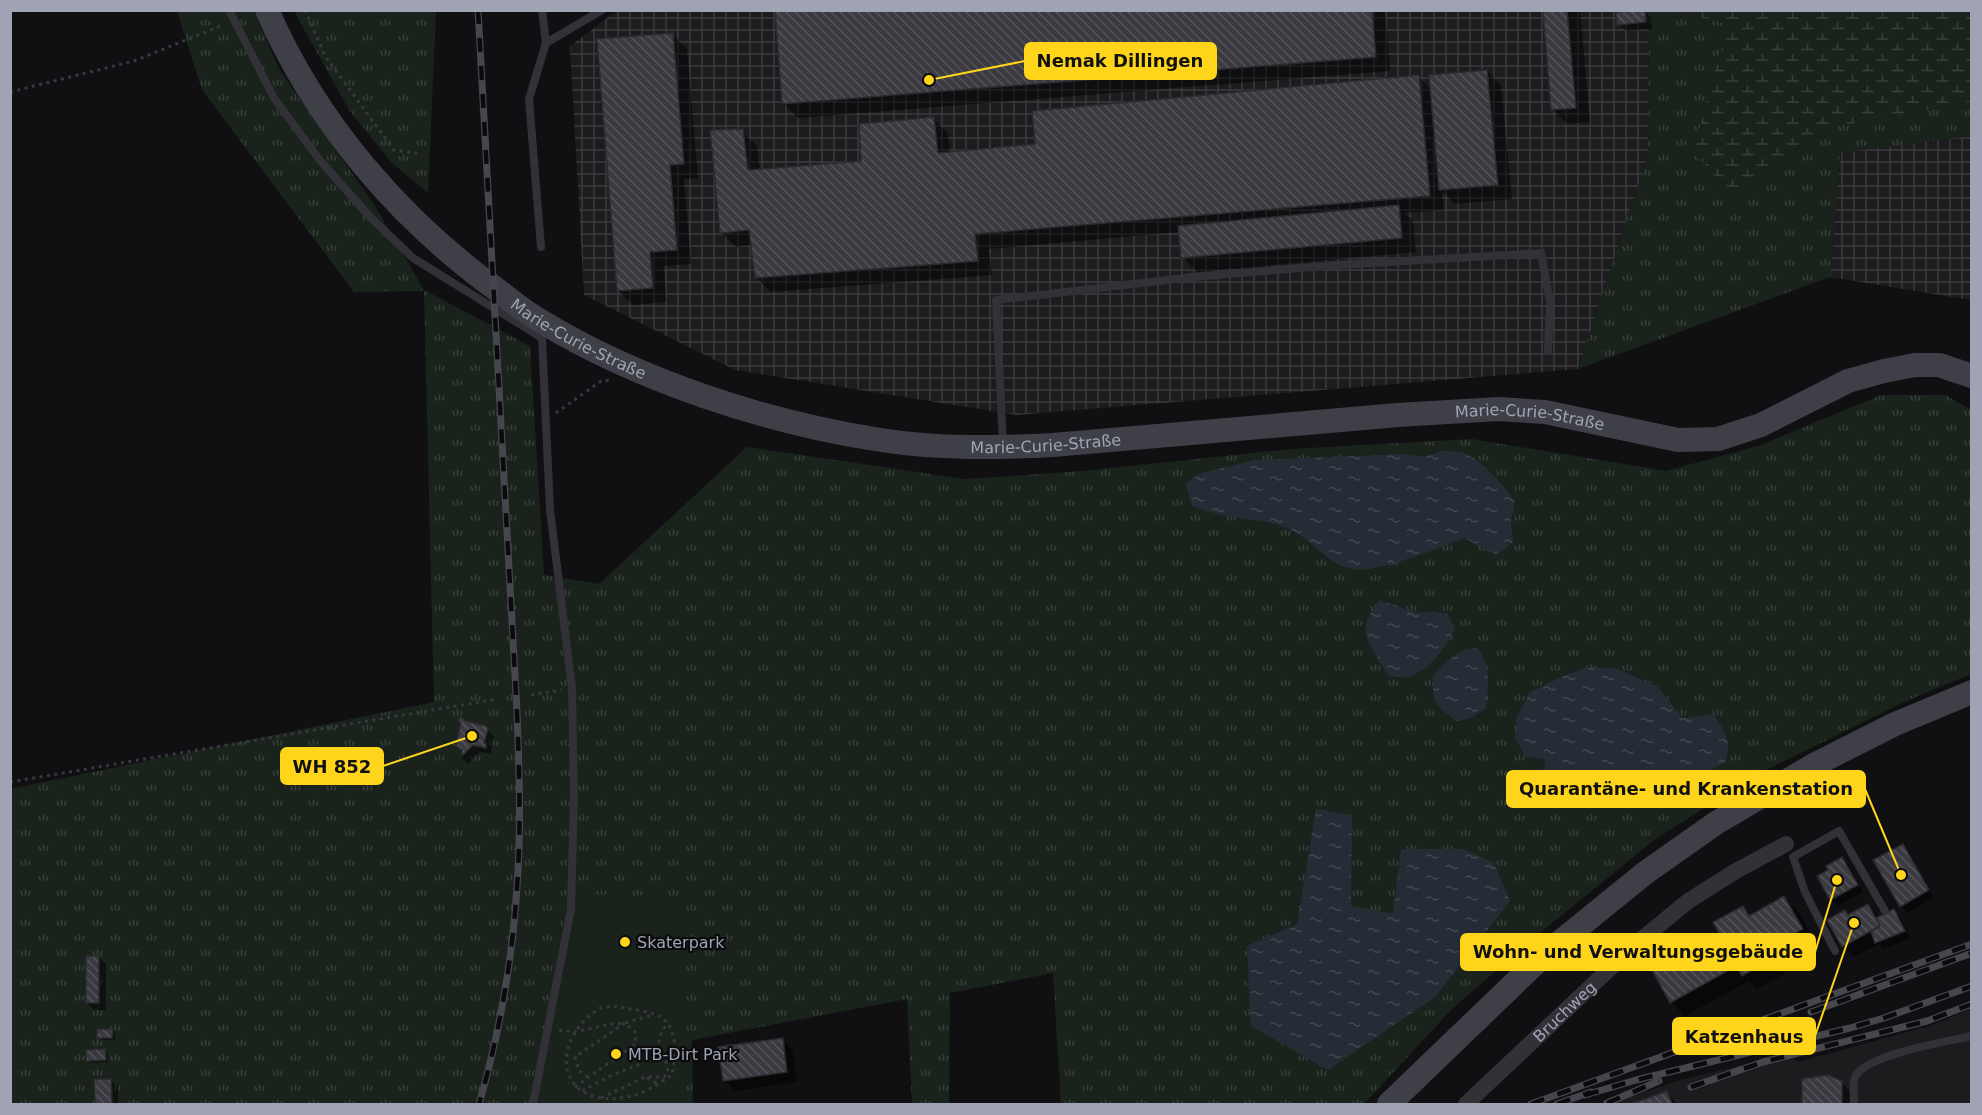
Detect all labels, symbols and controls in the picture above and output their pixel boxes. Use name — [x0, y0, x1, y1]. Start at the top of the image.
callout: Nemak Dillingen — [1025, 43, 1216, 79]
text: Nemak Dillingen — [1037, 50, 1203, 71]
street label: Marie-Curie-Straße — [507, 295, 649, 383]
street label: Marie-Curie-Straße — [1454, 400, 1606, 434]
street label: Marie-Curie-Straße — [970, 430, 1122, 457]
callout: WH 852 — [281, 748, 383, 784]
text: WH 852 — [293, 756, 371, 777]
callout: Quarantäne- und Krankenstation — [1507, 771, 1865, 807]
text: Quarantäne- und Krankenstation — [1519, 778, 1853, 799]
place label: Skaterpark — [637, 933, 725, 952]
callout: Wohn- und Verwaltungsgebäude — [1461, 934, 1815, 970]
marker: Skaterpark — [618, 935, 632, 949]
text: Wohn- und Verwaltungsgebäude — [1473, 941, 1803, 962]
street label: Bruchweg — [1529, 978, 1600, 1046]
callout: Katzenhaus — [1673, 1018, 1815, 1054]
text: Katzenhaus — [1685, 1026, 1803, 1047]
place label: MTB-Dirt Park — [628, 1045, 738, 1064]
marker: MTB-Dirt Park — [609, 1047, 623, 1061]

